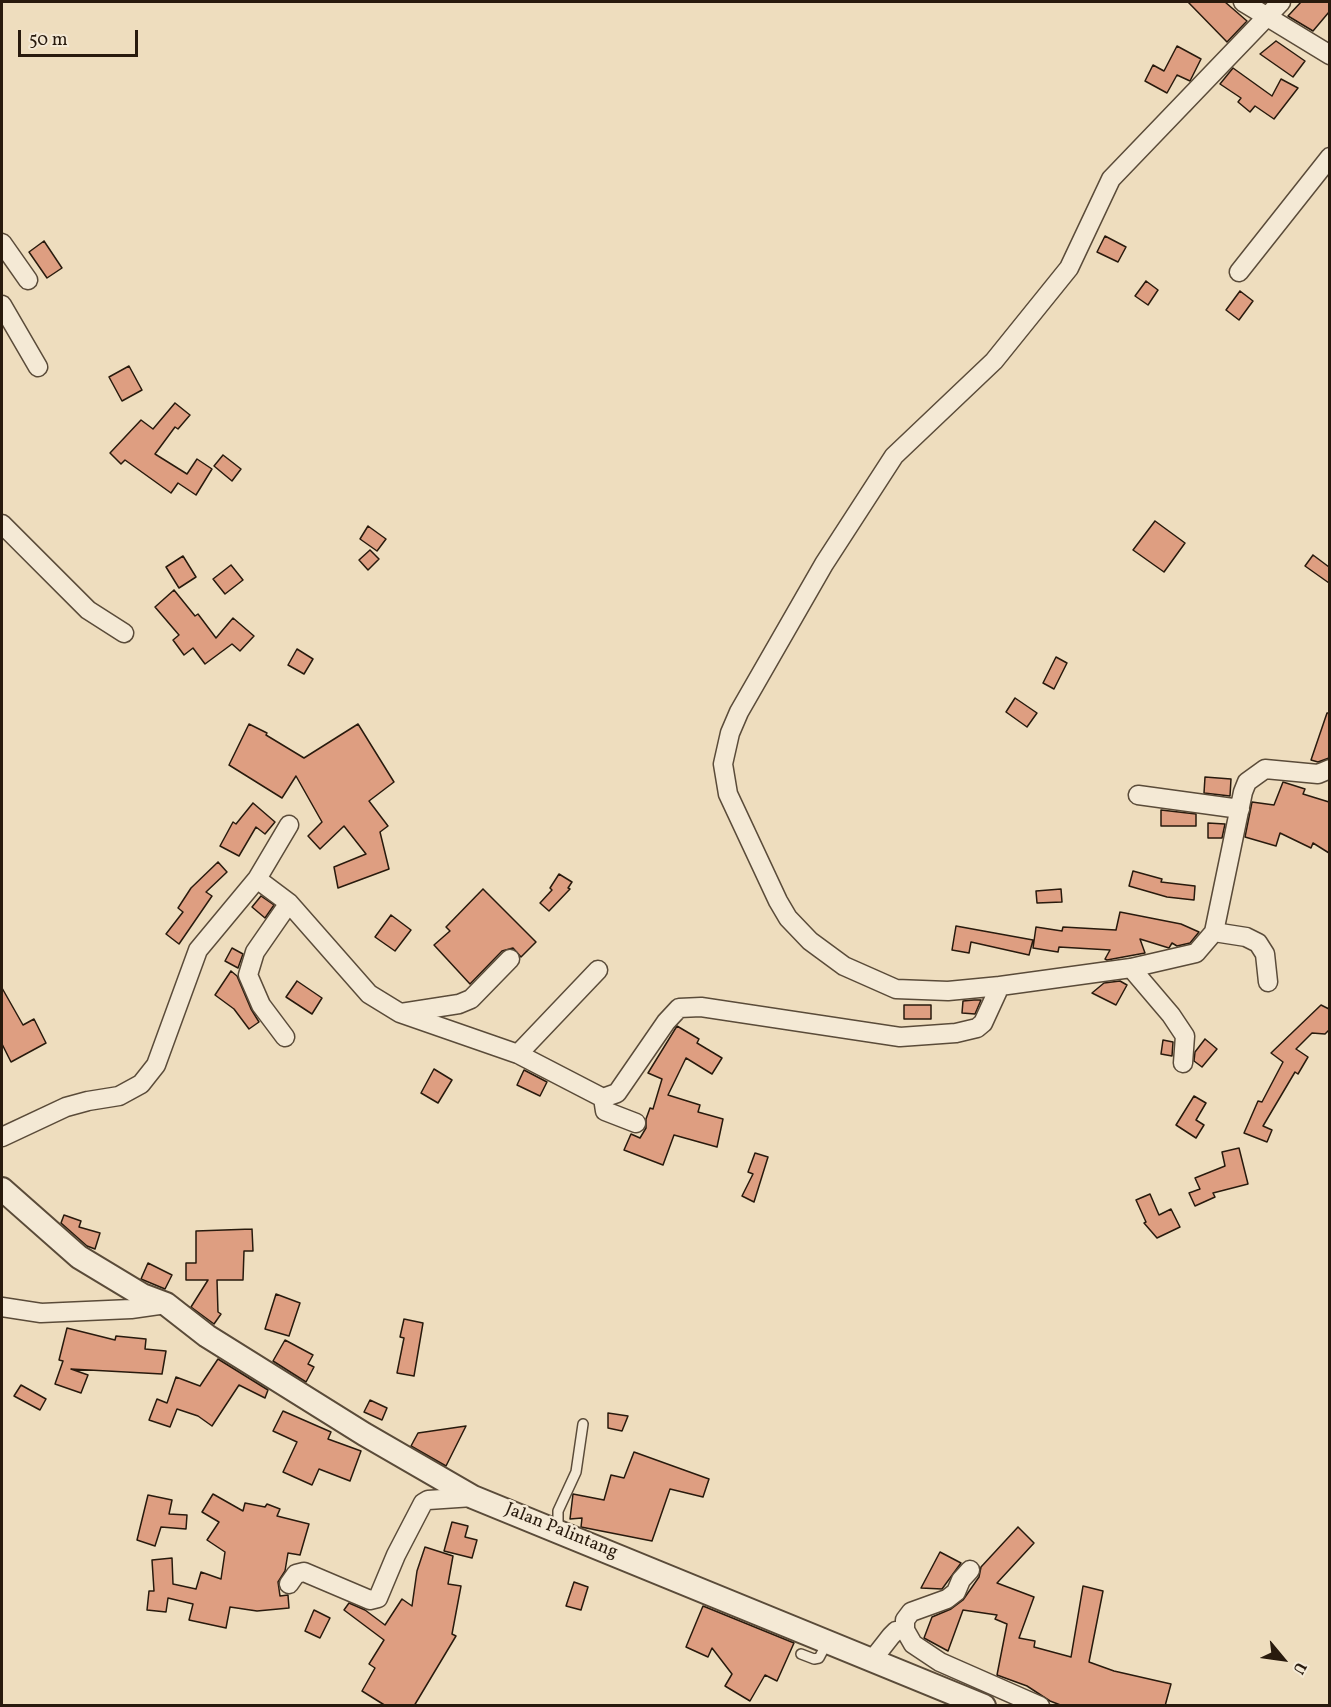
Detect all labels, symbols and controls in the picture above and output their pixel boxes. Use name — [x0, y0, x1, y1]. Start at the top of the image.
scale bar — [21, 18, 141, 56]
text: 50 m — [29, 28, 68, 53]
street label: Jalan Palintang — [501, 1500, 621, 1564]
north arrow — [1253, 1629, 1313, 1689]
text: U — [1286, 1658, 1311, 1678]

